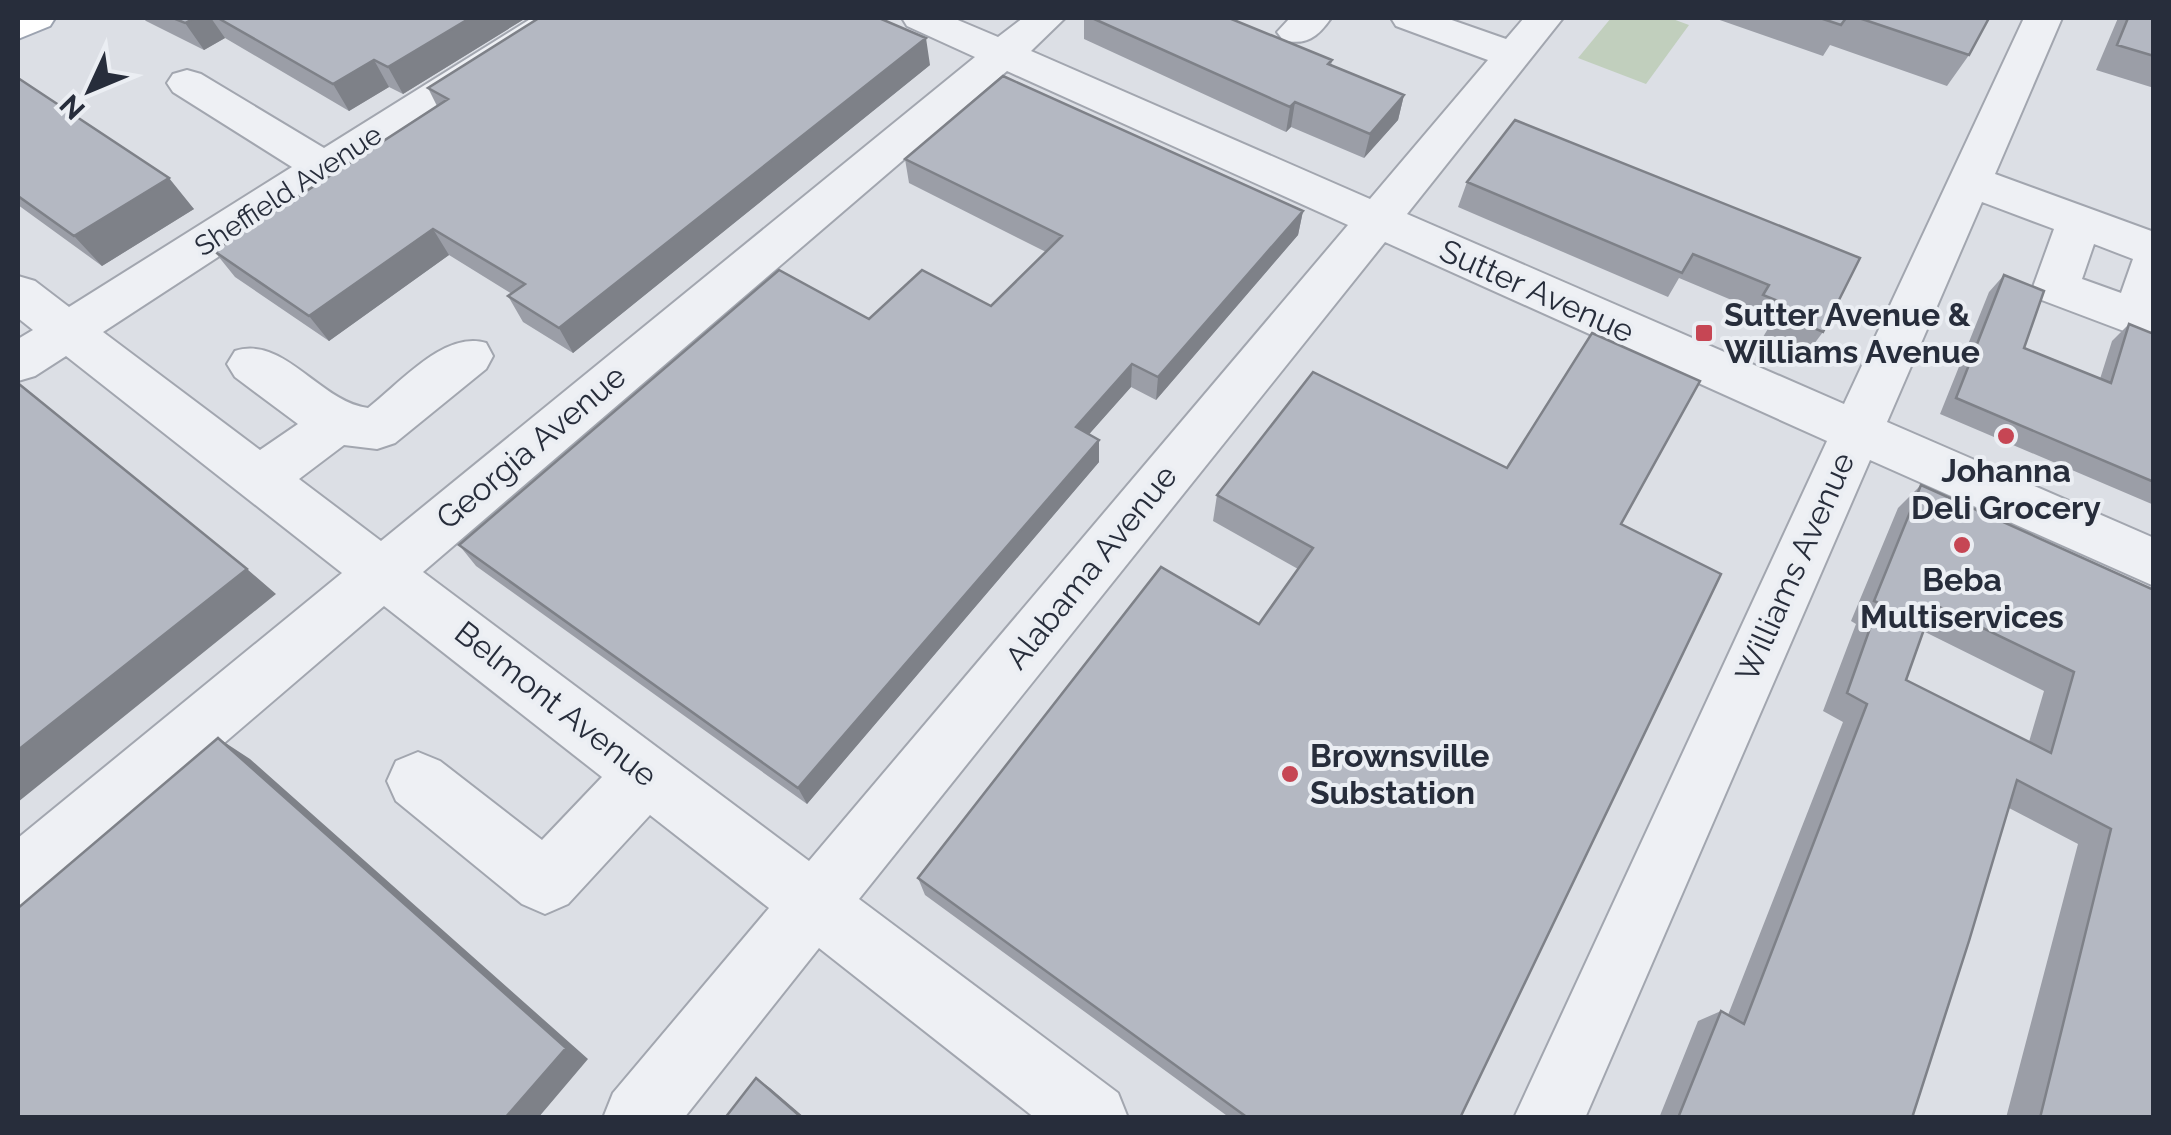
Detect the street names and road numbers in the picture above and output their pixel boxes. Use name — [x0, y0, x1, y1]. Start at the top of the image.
street label: Sheffield Avenue — [189, 118, 388, 263]
street label: Sutter Avenue — [1435, 231, 1640, 350]
street label: Georgia Avenue — [429, 357, 633, 536]
street label: Williams Avenue — [1727, 447, 1862, 687]
street label: Alabama Avenue — [997, 457, 1184, 676]
street label: Belmont Avenue — [448, 613, 665, 794]

